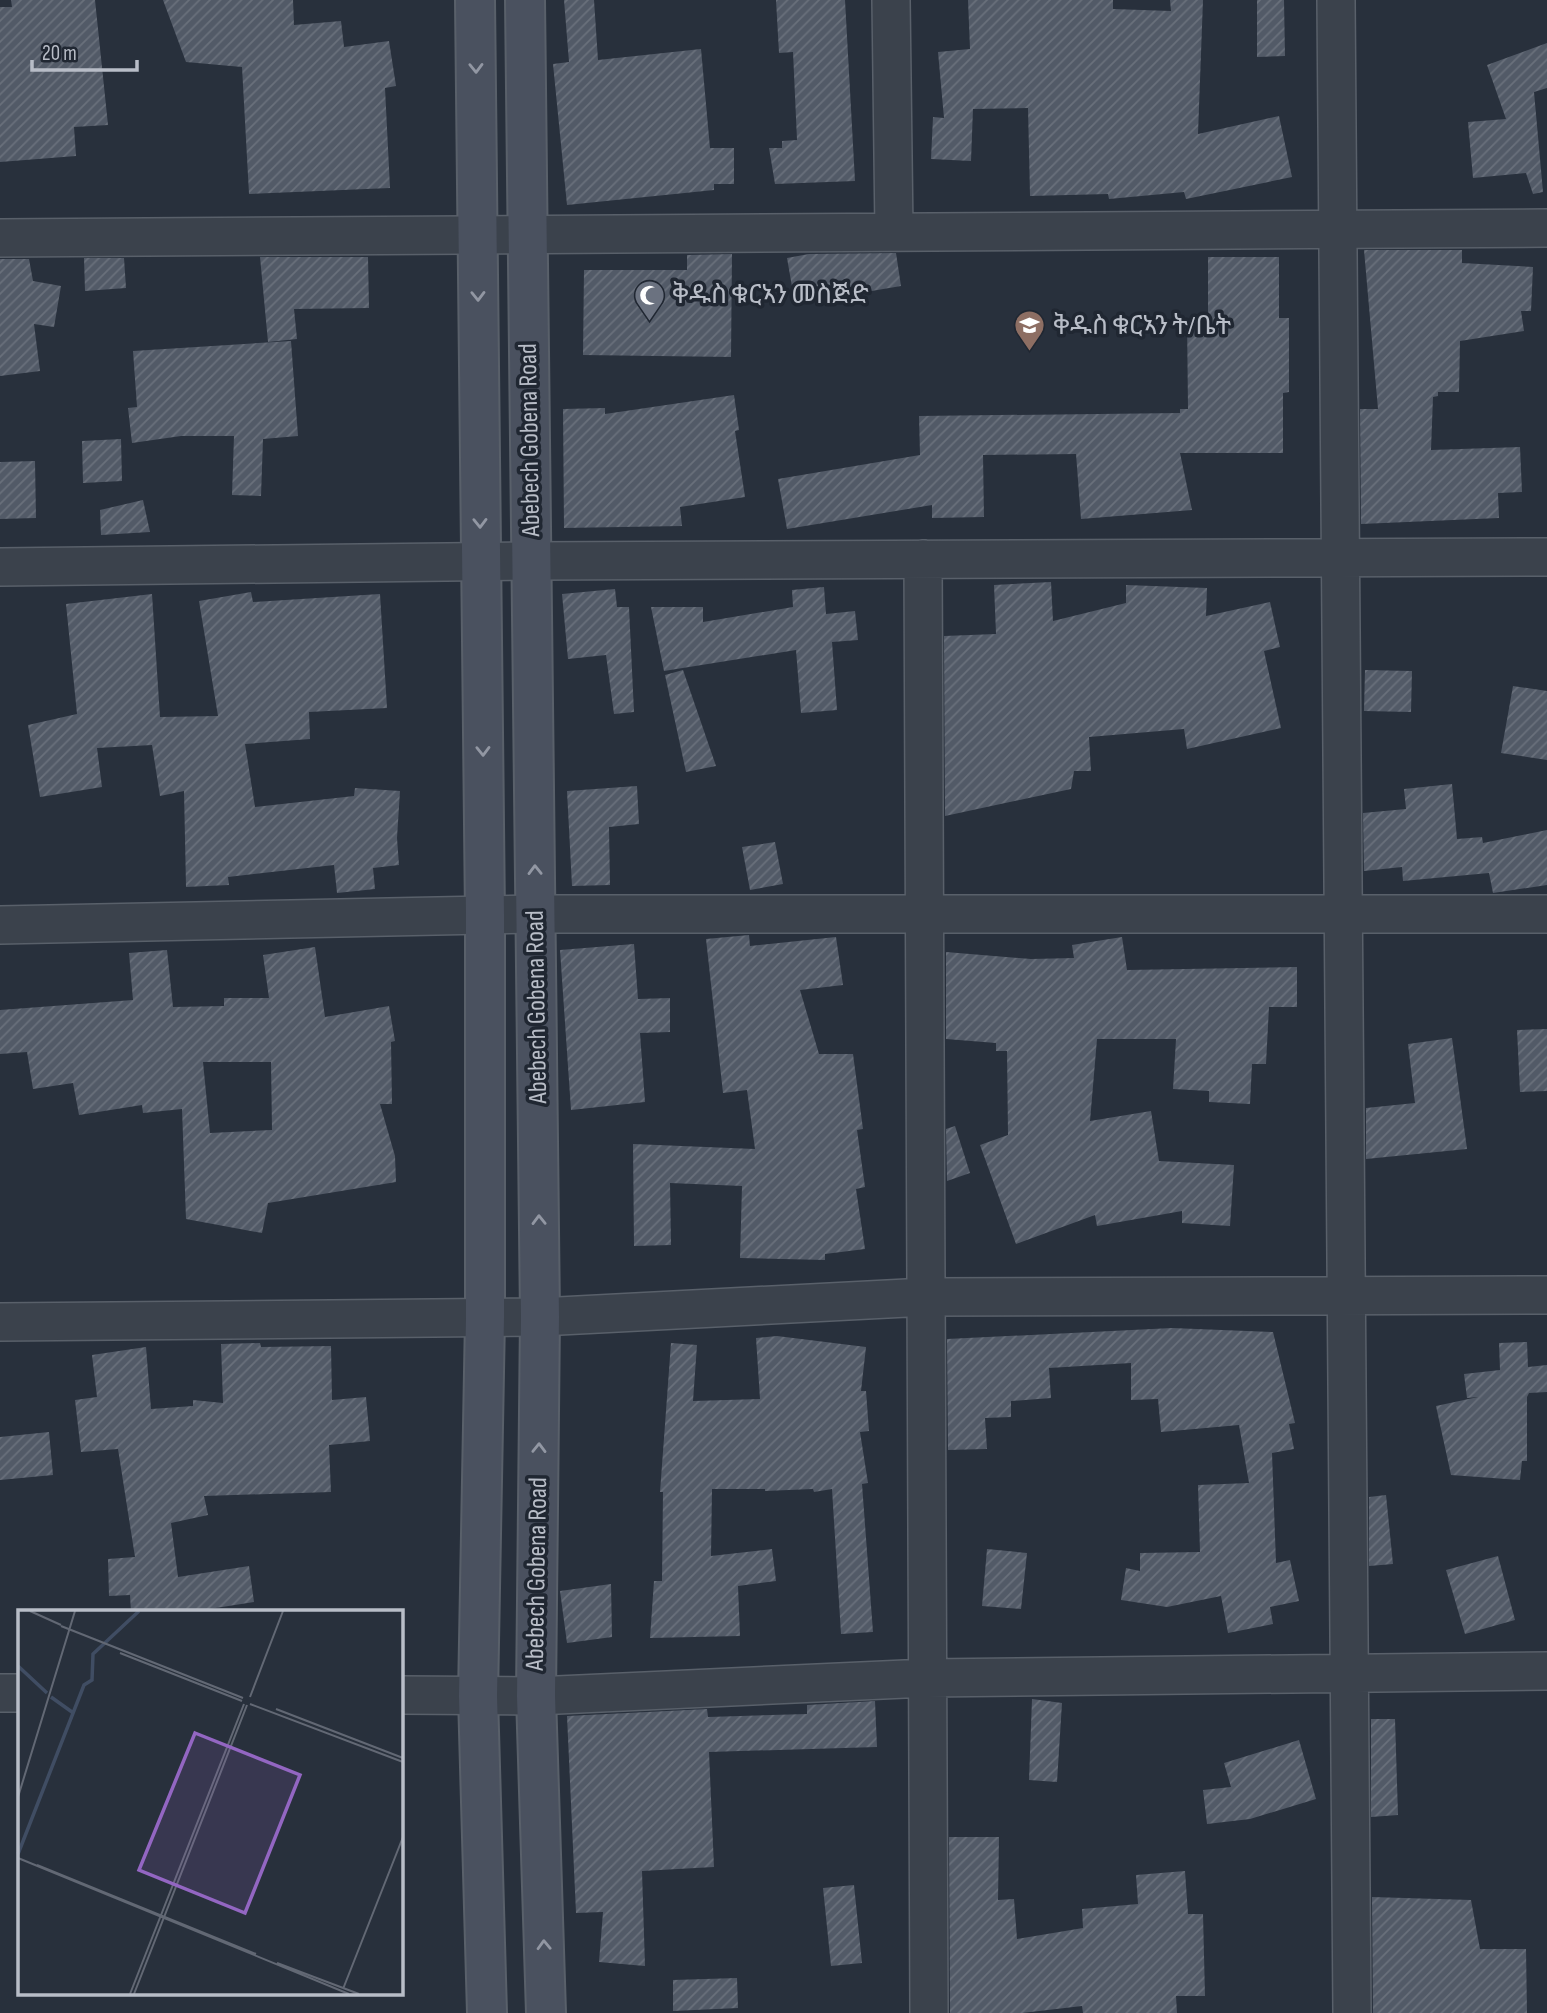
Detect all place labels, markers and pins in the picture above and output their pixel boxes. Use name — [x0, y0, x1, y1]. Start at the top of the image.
mosque icon: ቅዱስ ቁርኣን መስጅድ — [632, 278, 666, 322]
place label: ቅዱስ ቁርኣን መስጅድ — [672, 280, 869, 311]
school or university icon: ቅዱስ ቁርኣን ት/ቤት — [1013, 309, 1047, 353]
place label: ቅዱስ ቁርኣን ት/ቤት — [1053, 311, 1232, 342]

